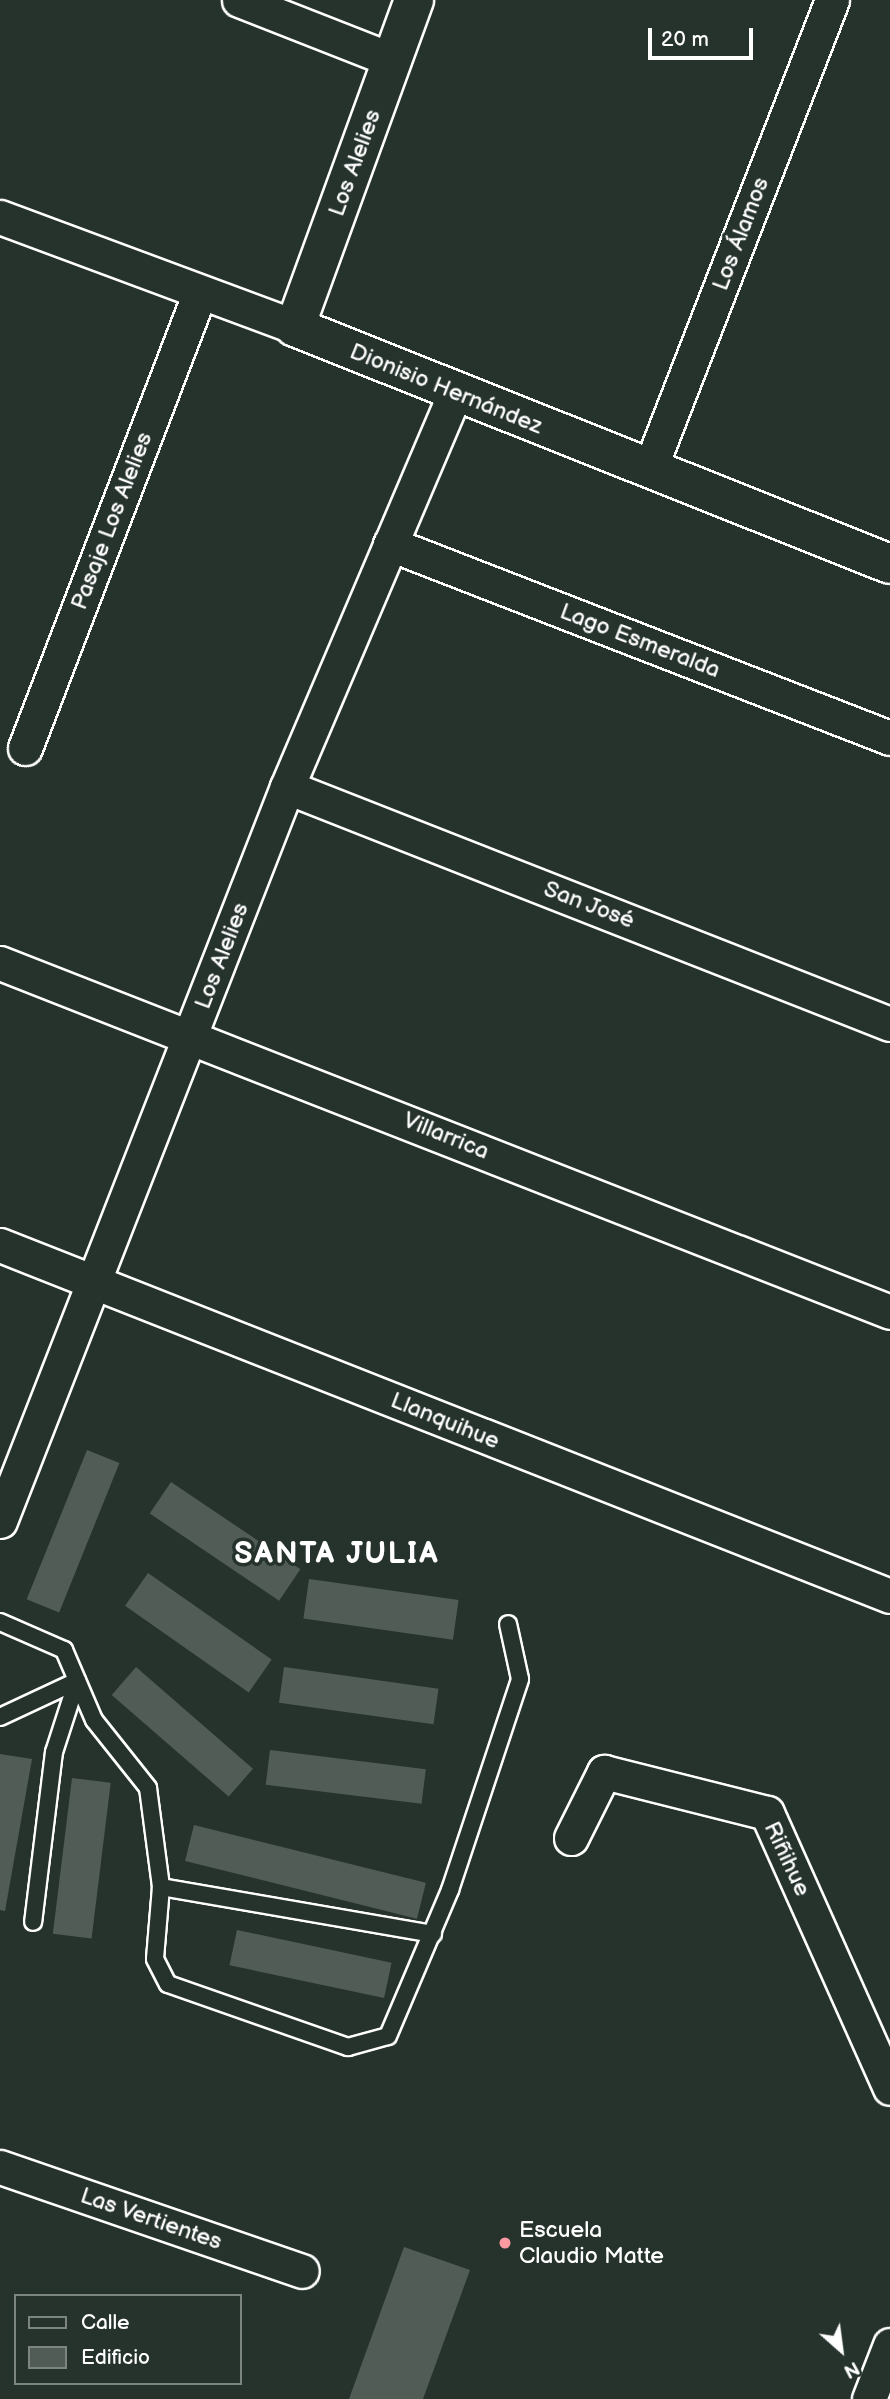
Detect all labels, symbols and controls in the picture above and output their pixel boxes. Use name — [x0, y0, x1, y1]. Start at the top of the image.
scale bar — [652, 14, 757, 58]
text: 20 m — [661, 27, 709, 52]
street label: Los Alelies — [323, 106, 387, 220]
street label: Los Álamos — [707, 174, 775, 294]
street label: Dionisio Hernández — [346, 338, 546, 440]
street label: Pasaje Los Alelies — [65, 428, 159, 614]
street label: Lago Esmeralda — [556, 598, 724, 684]
street label: San José — [539, 875, 639, 935]
street label: Los Alelies — [189, 899, 255, 1013]
street label: Villarrica — [399, 1106, 493, 1166]
street label: Llanquihue — [387, 1387, 503, 1455]
district label: SANTA JULIA — [236, 1536, 438, 1572]
street label: Riñihue — [758, 1817, 816, 1901]
street label: Las Vertientes — [76, 2182, 226, 2256]
place label: Escuela Claudio Matte — [519, 2216, 664, 2270]
marker: Escuela Claudio Matte — [497, 2235, 513, 2251]
legend — [14, 2294, 242, 2385]
text: Calle — [81, 2310, 130, 2335]
north arrow — [806, 2315, 876, 2385]
text: Edificio — [81, 2345, 150, 2370]
text: N — [839, 2355, 863, 2382]

